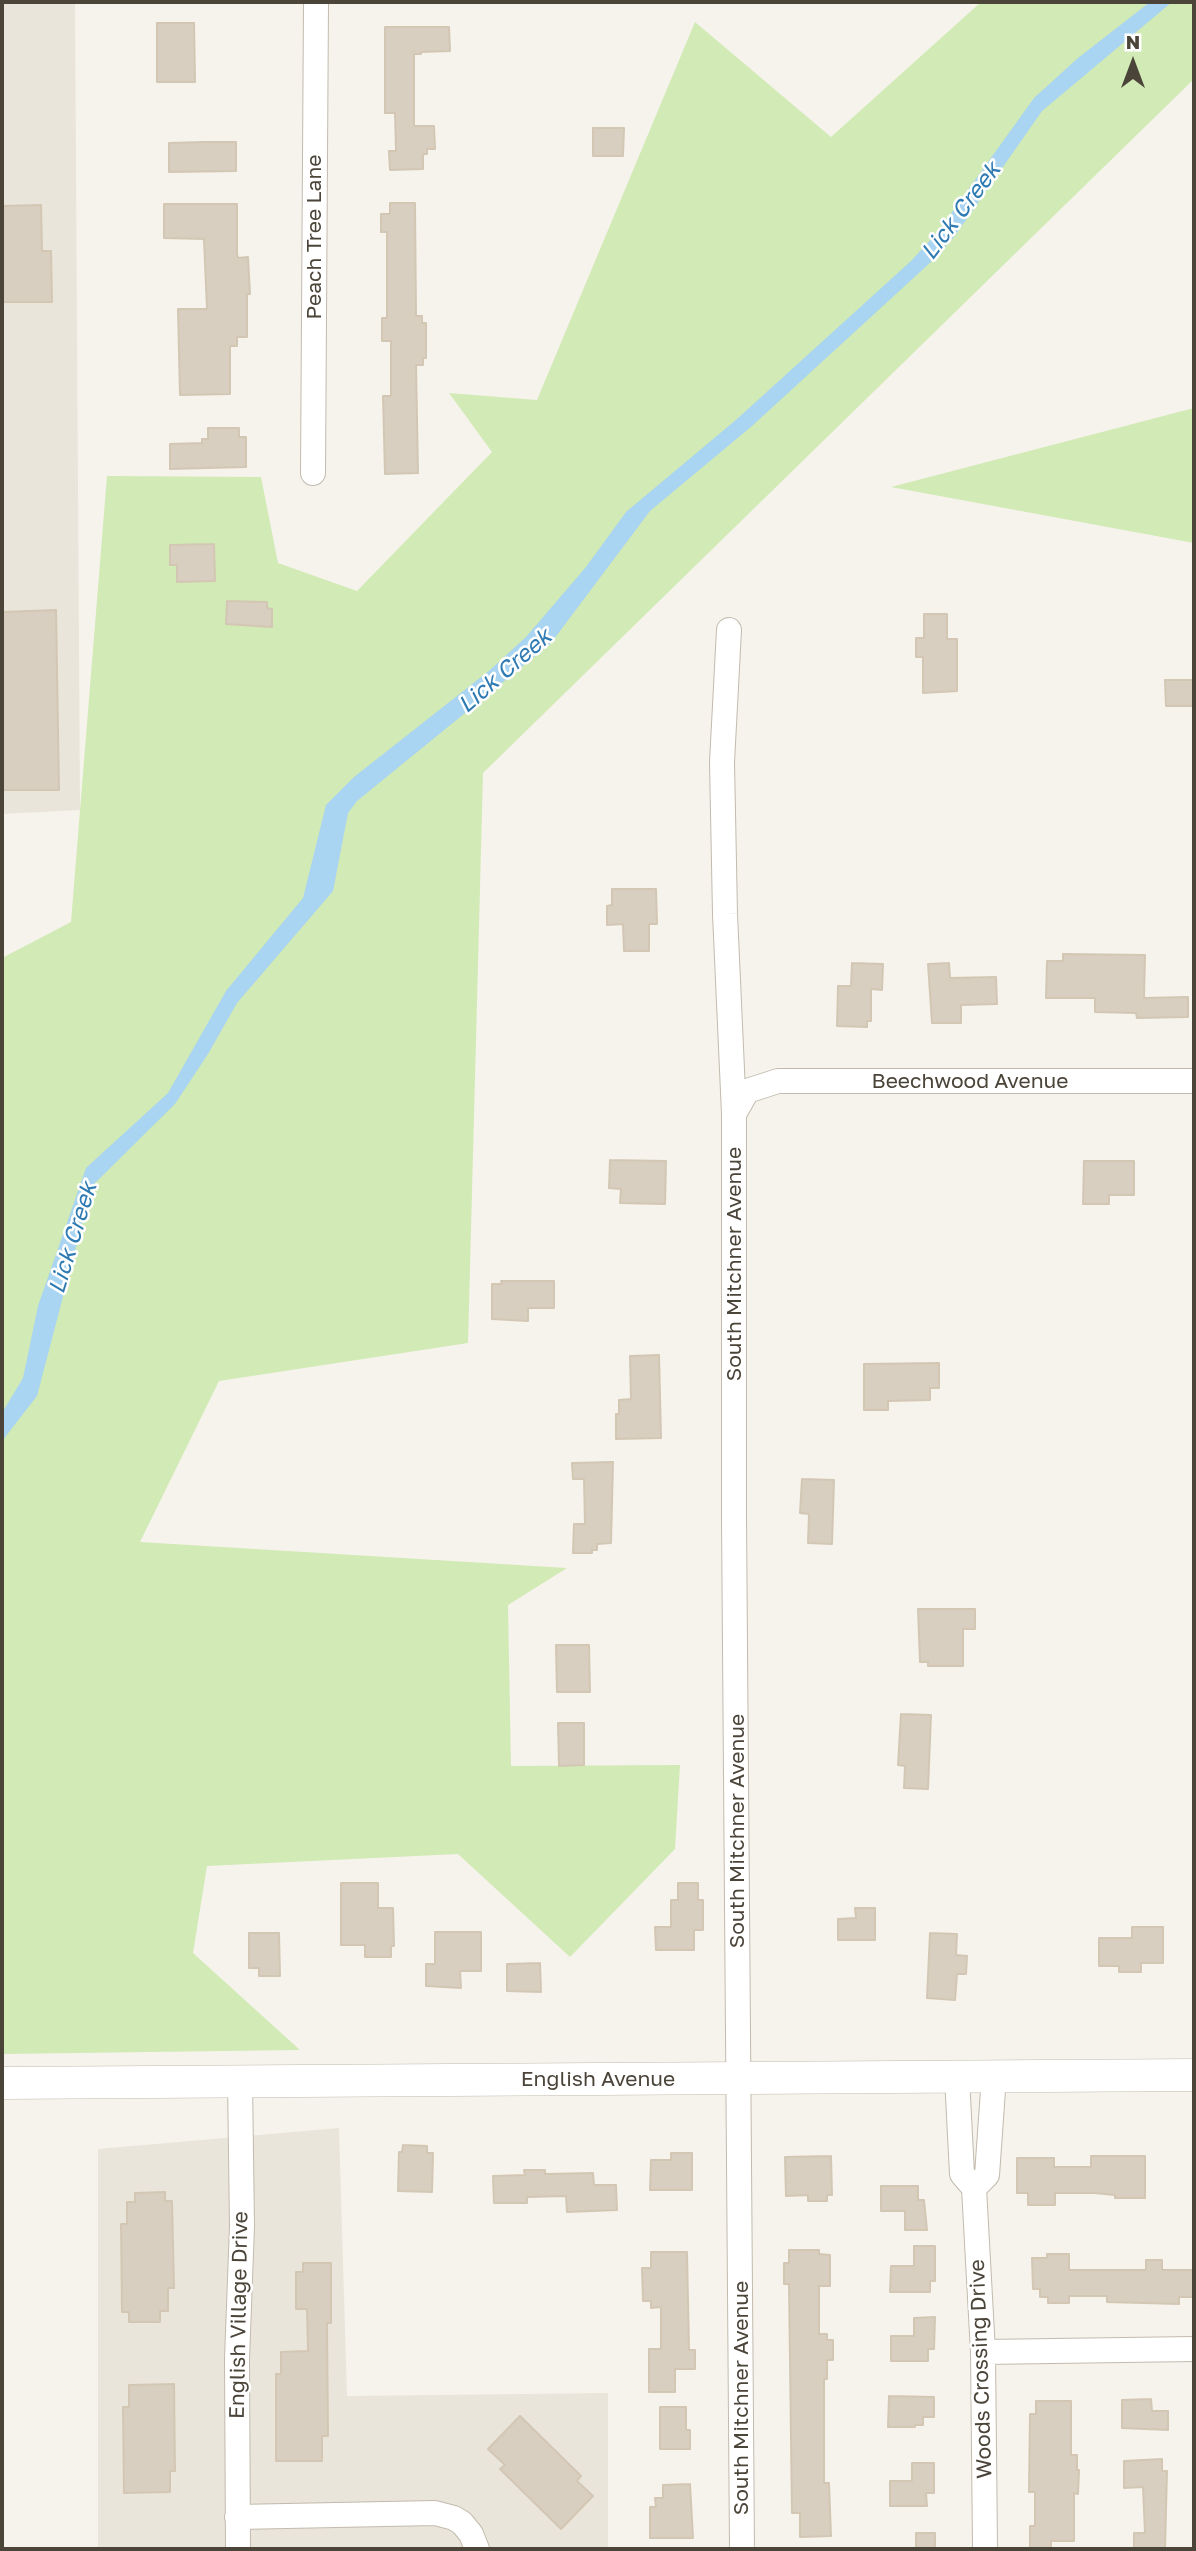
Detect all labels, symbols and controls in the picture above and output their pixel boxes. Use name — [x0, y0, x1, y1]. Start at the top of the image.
north arrow — [1098, 28, 1168, 98]
text: N — [1126, 30, 1140, 53]
street label: Peach Tree Lane — [301, 154, 327, 320]
water label: Lick Creek — [915, 157, 1007, 265]
water label: Lick Creek — [453, 623, 557, 719]
street label: Beechwood Avenue — [872, 1068, 1068, 1094]
street label: South Mitchner Avenue — [721, 1147, 747, 1381]
water label: Lick Creek — [43, 1179, 103, 1297]
street label: South Mitchner Avenue — [724, 1714, 750, 1948]
street label: English Avenue — [521, 2066, 675, 2092]
street label: English Village Drive — [225, 2211, 253, 2419]
street label: Woods Crossing Drive — [965, 2259, 997, 2479]
street label: South Mitchner Avenue — [728, 2281, 754, 2515]

